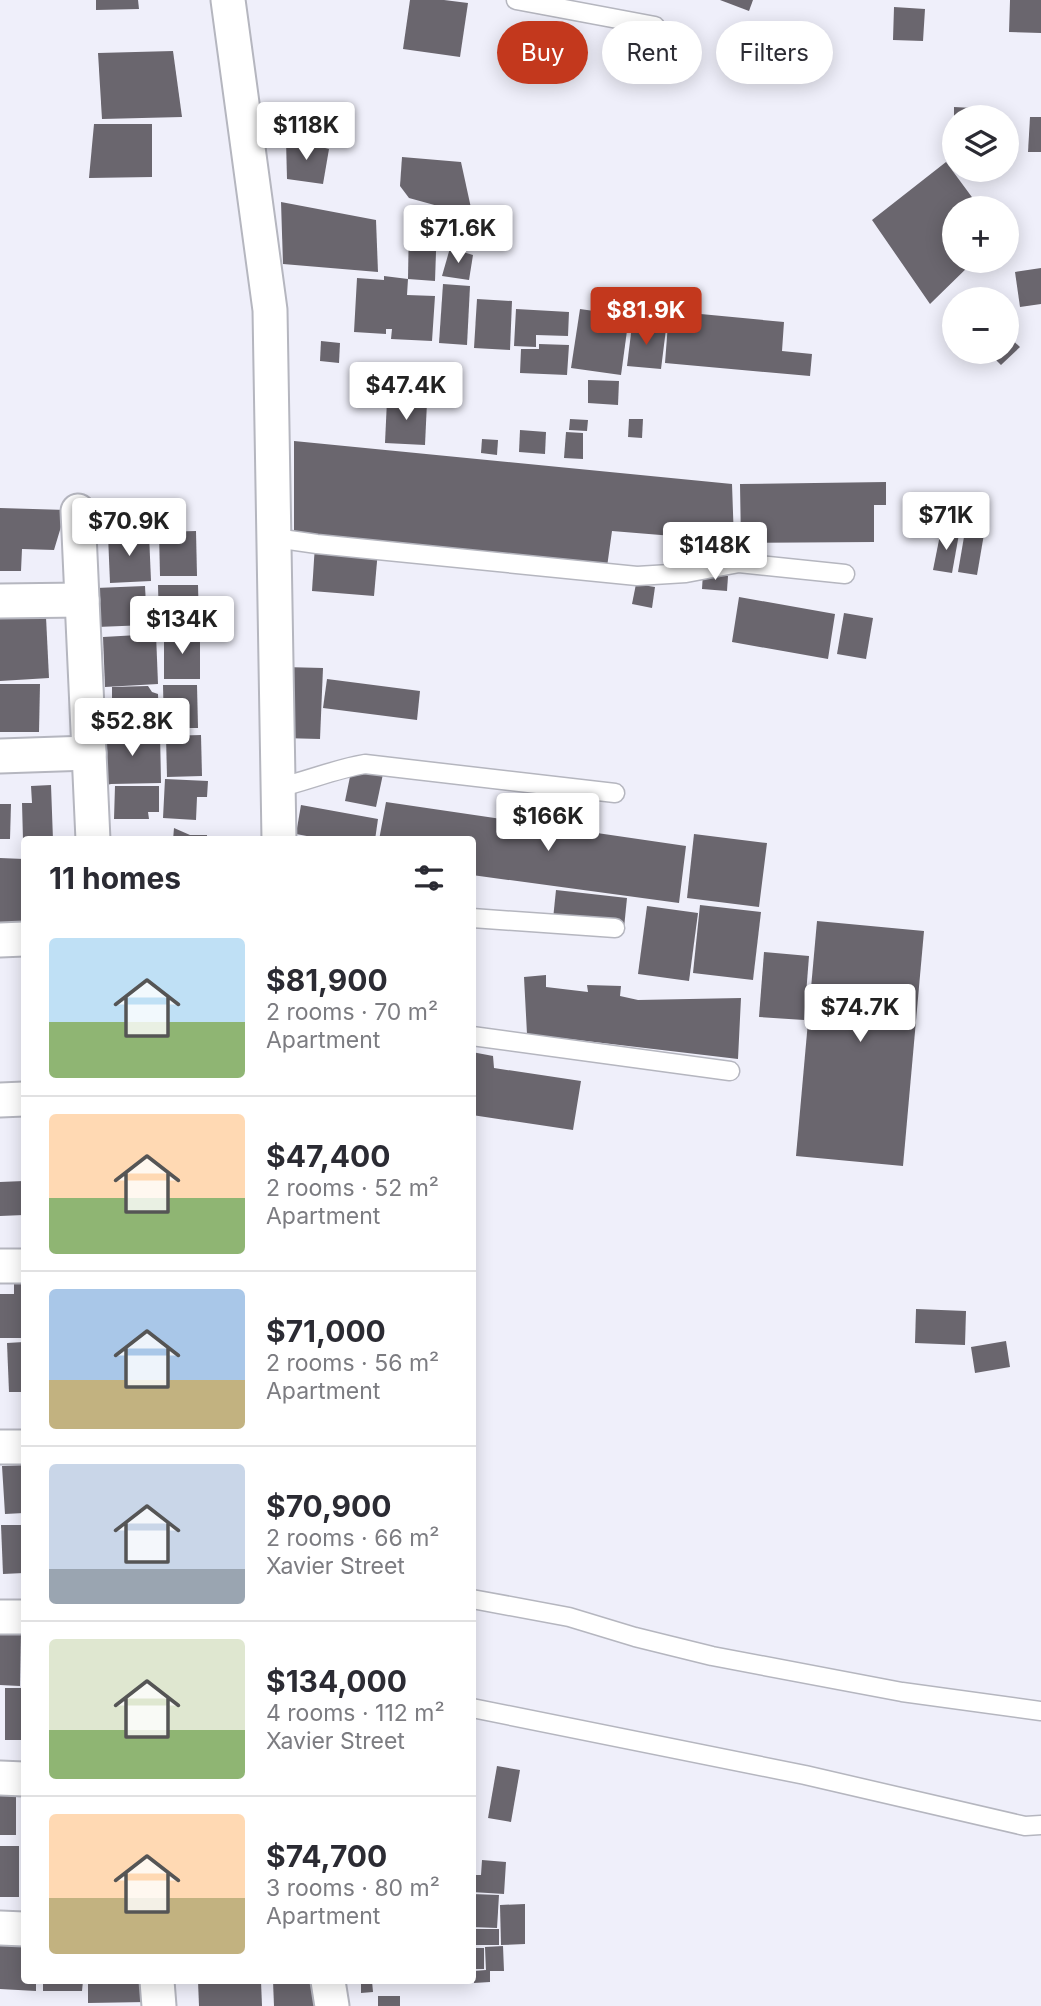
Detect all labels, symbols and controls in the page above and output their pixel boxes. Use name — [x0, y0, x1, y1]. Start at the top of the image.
chip: Buy — [497, 21, 588, 84]
chip: Rent — [602, 21, 702, 84]
chip: Filters — [716, 21, 833, 84]
pin: $118K — [257, 102, 355, 162]
map controls — [942, 105, 1019, 364]
button: layers — [942, 105, 1019, 182]
text: $118K — [273, 111, 339, 139]
button: + — [942, 196, 1019, 273]
pin: $71.6K — [401, 205, 515, 265]
text: $71.6K — [420, 214, 496, 242]
button: − — [942, 287, 1019, 364]
pin: $81.9K — [589, 288, 703, 347]
text: $81.9K — [607, 296, 685, 324]
pin: $47.4K — [349, 362, 463, 422]
text: $47.4K — [366, 371, 446, 399]
pin: $71K — [905, 492, 987, 552]
pin: $70.9K — [72, 498, 186, 558]
text: $71K — [919, 501, 973, 529]
text: $70.9K — [88, 507, 170, 535]
pin: $148K — [666, 522, 764, 582]
text: $148K — [679, 531, 751, 559]
pin: $134K — [133, 596, 231, 656]
text: $134K — [146, 605, 218, 633]
pin: $52.8K — [75, 698, 189, 758]
text: $52.8K — [91, 707, 173, 735]
pin: $166K — [499, 794, 597, 853]
text: $166K — [512, 802, 584, 830]
icon: filters — [410, 859, 448, 897]
text: 11 homes — [49, 860, 181, 896]
text: $81,900 — [266, 962, 388, 998]
icon: home — [105, 966, 189, 1050]
pin: $74.7K — [803, 984, 917, 1044]
text: $74.7K — [821, 993, 899, 1021]
text: 2 rooms · 70 m² — [266, 998, 438, 1026]
text: Apartment — [266, 1026, 380, 1054]
text: $47,400 — [266, 1138, 390, 1174]
icon: home — [105, 1142, 189, 1226]
text: 2 rooms · 52 m² — [266, 1174, 439, 1202]
text: Apartment — [266, 1202, 380, 1230]
text: $71,000 — [266, 1313, 386, 1349]
icon: home — [105, 1317, 189, 1401]
text: 2 rooms · 56 m² — [266, 1349, 439, 1377]
text: Apartment — [266, 1377, 380, 1405]
text: $70,900 — [266, 1488, 392, 1524]
icon: home — [105, 1492, 189, 1576]
text: 2 rooms · 66 m² — [266, 1524, 440, 1552]
text: Xavier Street — [266, 1552, 405, 1580]
text: $134,000 — [266, 1663, 407, 1699]
icon: home — [105, 1667, 189, 1751]
text: 4 rooms · 112 m² — [266, 1699, 445, 1727]
text: Xavier Street — [266, 1727, 405, 1755]
text: $74,700 — [266, 1838, 387, 1874]
icon: home — [105, 1842, 189, 1926]
text: 3 rooms · 80 m² — [266, 1874, 440, 1902]
text: Apartment — [266, 1902, 380, 1930]

